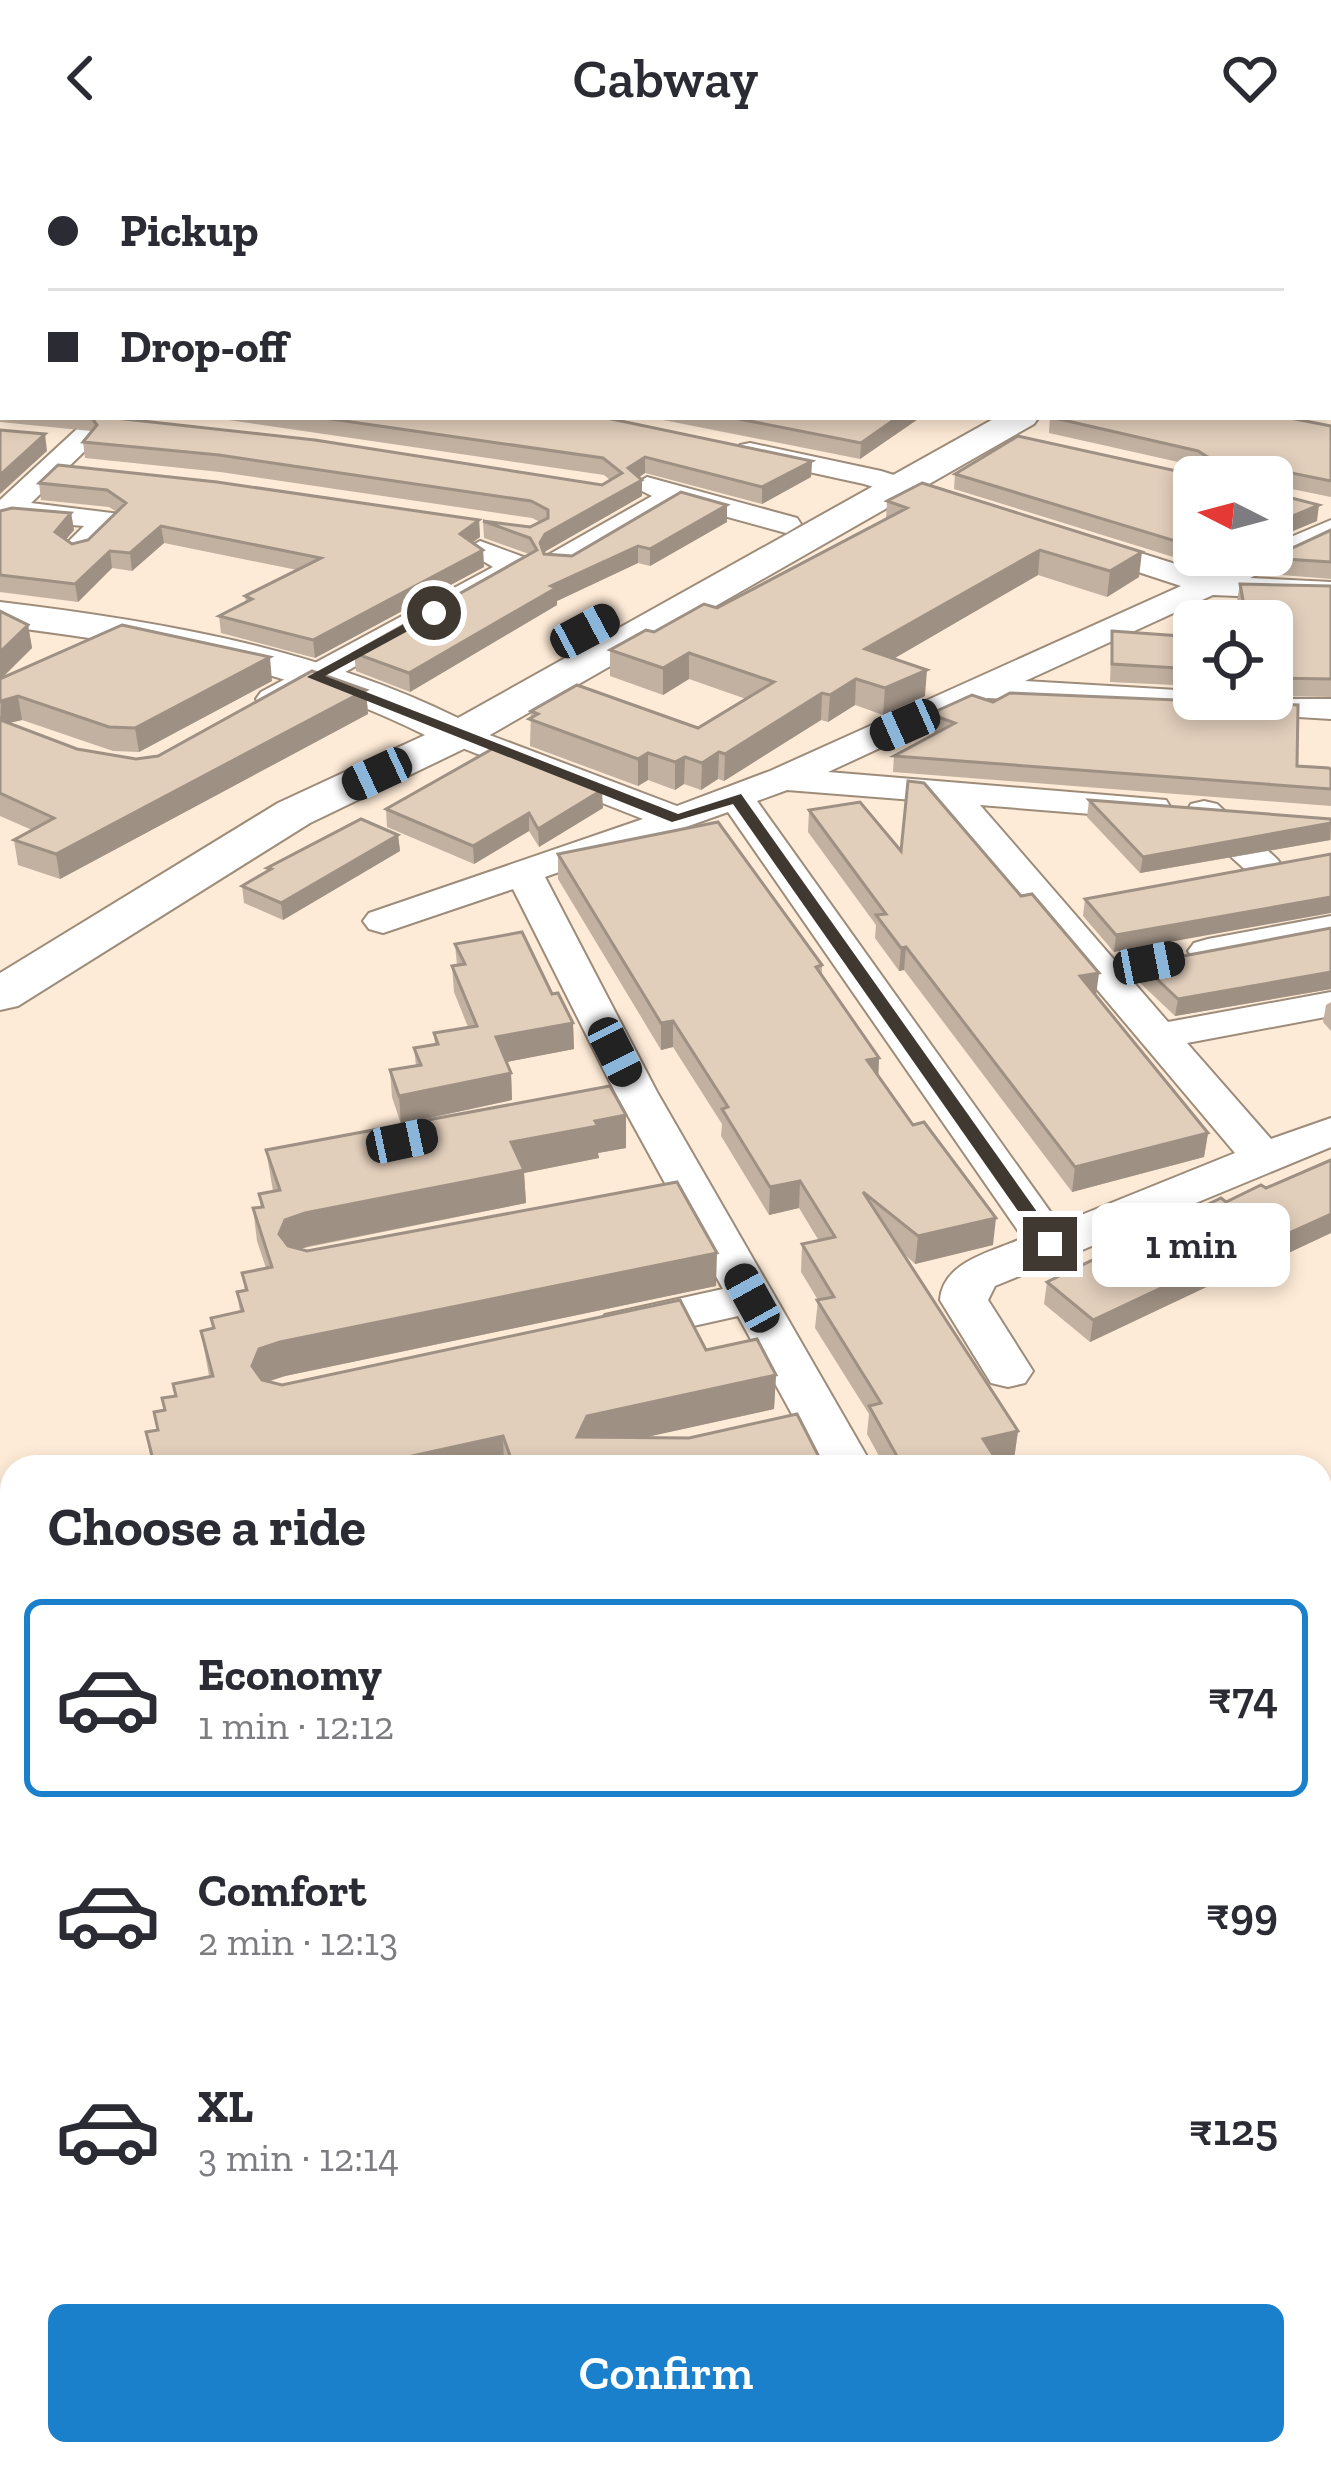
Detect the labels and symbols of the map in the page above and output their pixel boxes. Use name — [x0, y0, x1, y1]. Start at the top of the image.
north arrow — [1173, 456, 1293, 576]
route start — [407, 586, 461, 640]
car — [545, 598, 625, 664]
car — [865, 694, 945, 756]
car — [337, 742, 417, 806]
car — [1110, 938, 1188, 988]
car — [583, 1012, 647, 1092]
car — [363, 1116, 441, 1166]
callout: 1 min — [1092, 1202, 1290, 1286]
route end — [1023, 1217, 1077, 1271]
car — [719, 1258, 785, 1338]

